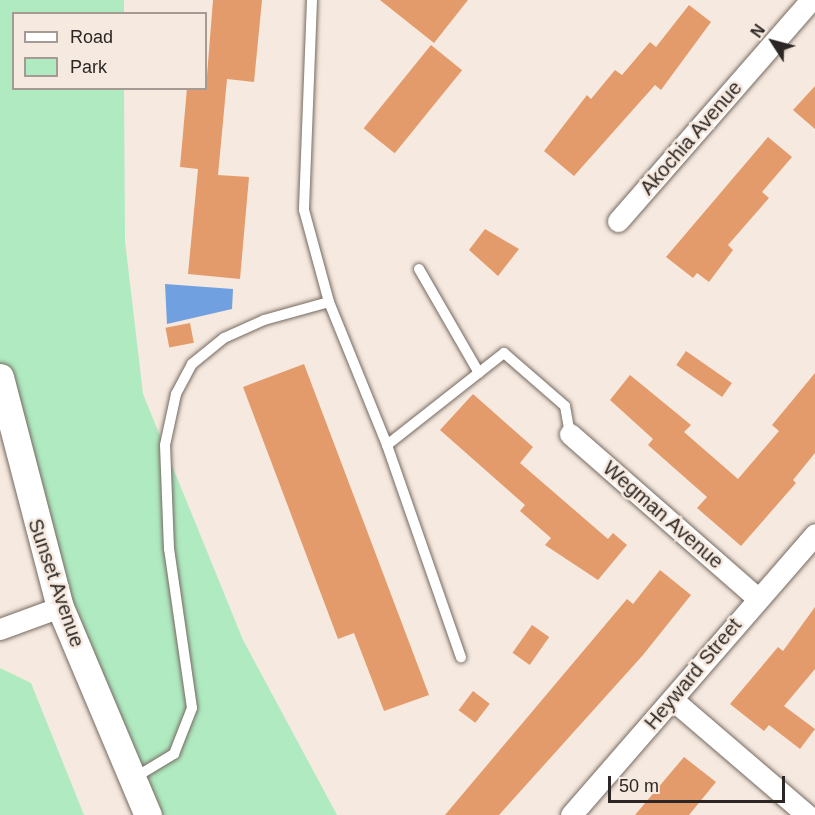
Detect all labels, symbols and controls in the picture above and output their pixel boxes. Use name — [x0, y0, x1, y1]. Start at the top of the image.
legend — [12, 12, 207, 90]
north arrow — [743, 12, 803, 72]
text: N — [748, 21, 768, 41]
text: Road — [70, 27, 113, 47]
text: Park — [70, 57, 107, 77]
street label: Akochia Avenue — [635, 76, 747, 200]
street label: Wegman Avenue — [598, 456, 728, 574]
street label: Sunset Avenue — [23, 515, 89, 651]
street label: Heyward Street — [640, 613, 746, 735]
scale bar — [611, 764, 788, 802]
text: 50 m — [619, 776, 659, 796]

